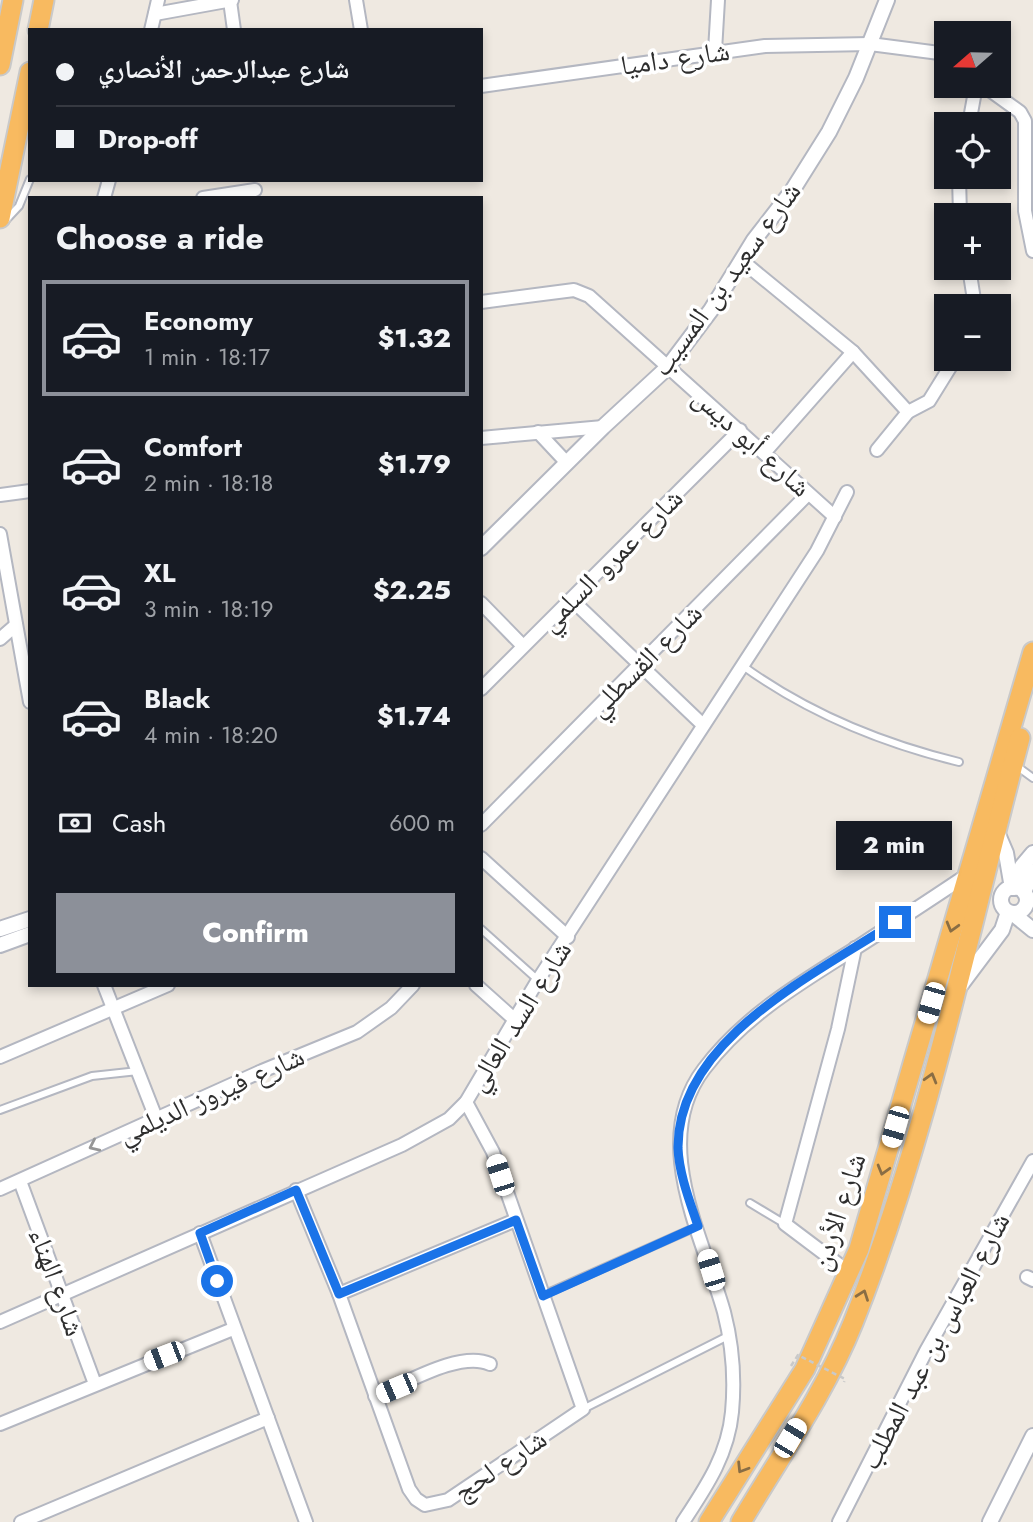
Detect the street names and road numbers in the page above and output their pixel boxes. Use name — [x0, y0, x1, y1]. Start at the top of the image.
street label: شارع داميا — [618, 30, 732, 86]
street label: شارع سعيد بن المسيب — [641, 173, 811, 385]
street label: شارع أبو ديس — [684, 378, 820, 506]
street label: شارع عمرو السلمي — [530, 479, 694, 643]
street label: شارع القسطلي — [578, 593, 713, 728]
street label: شارع السد العالي — [456, 933, 583, 1100]
street label: شارع فيروز الديلمي — [111, 1036, 312, 1156]
street label: شارع الأردن — [800, 1148, 876, 1276]
street label: شارع العباس بن عبد المطلب — [850, 1205, 1020, 1477]
street label: شارع الهناء — [19, 1222, 95, 1342]
street label: شارع لحج — [445, 1419, 555, 1511]

